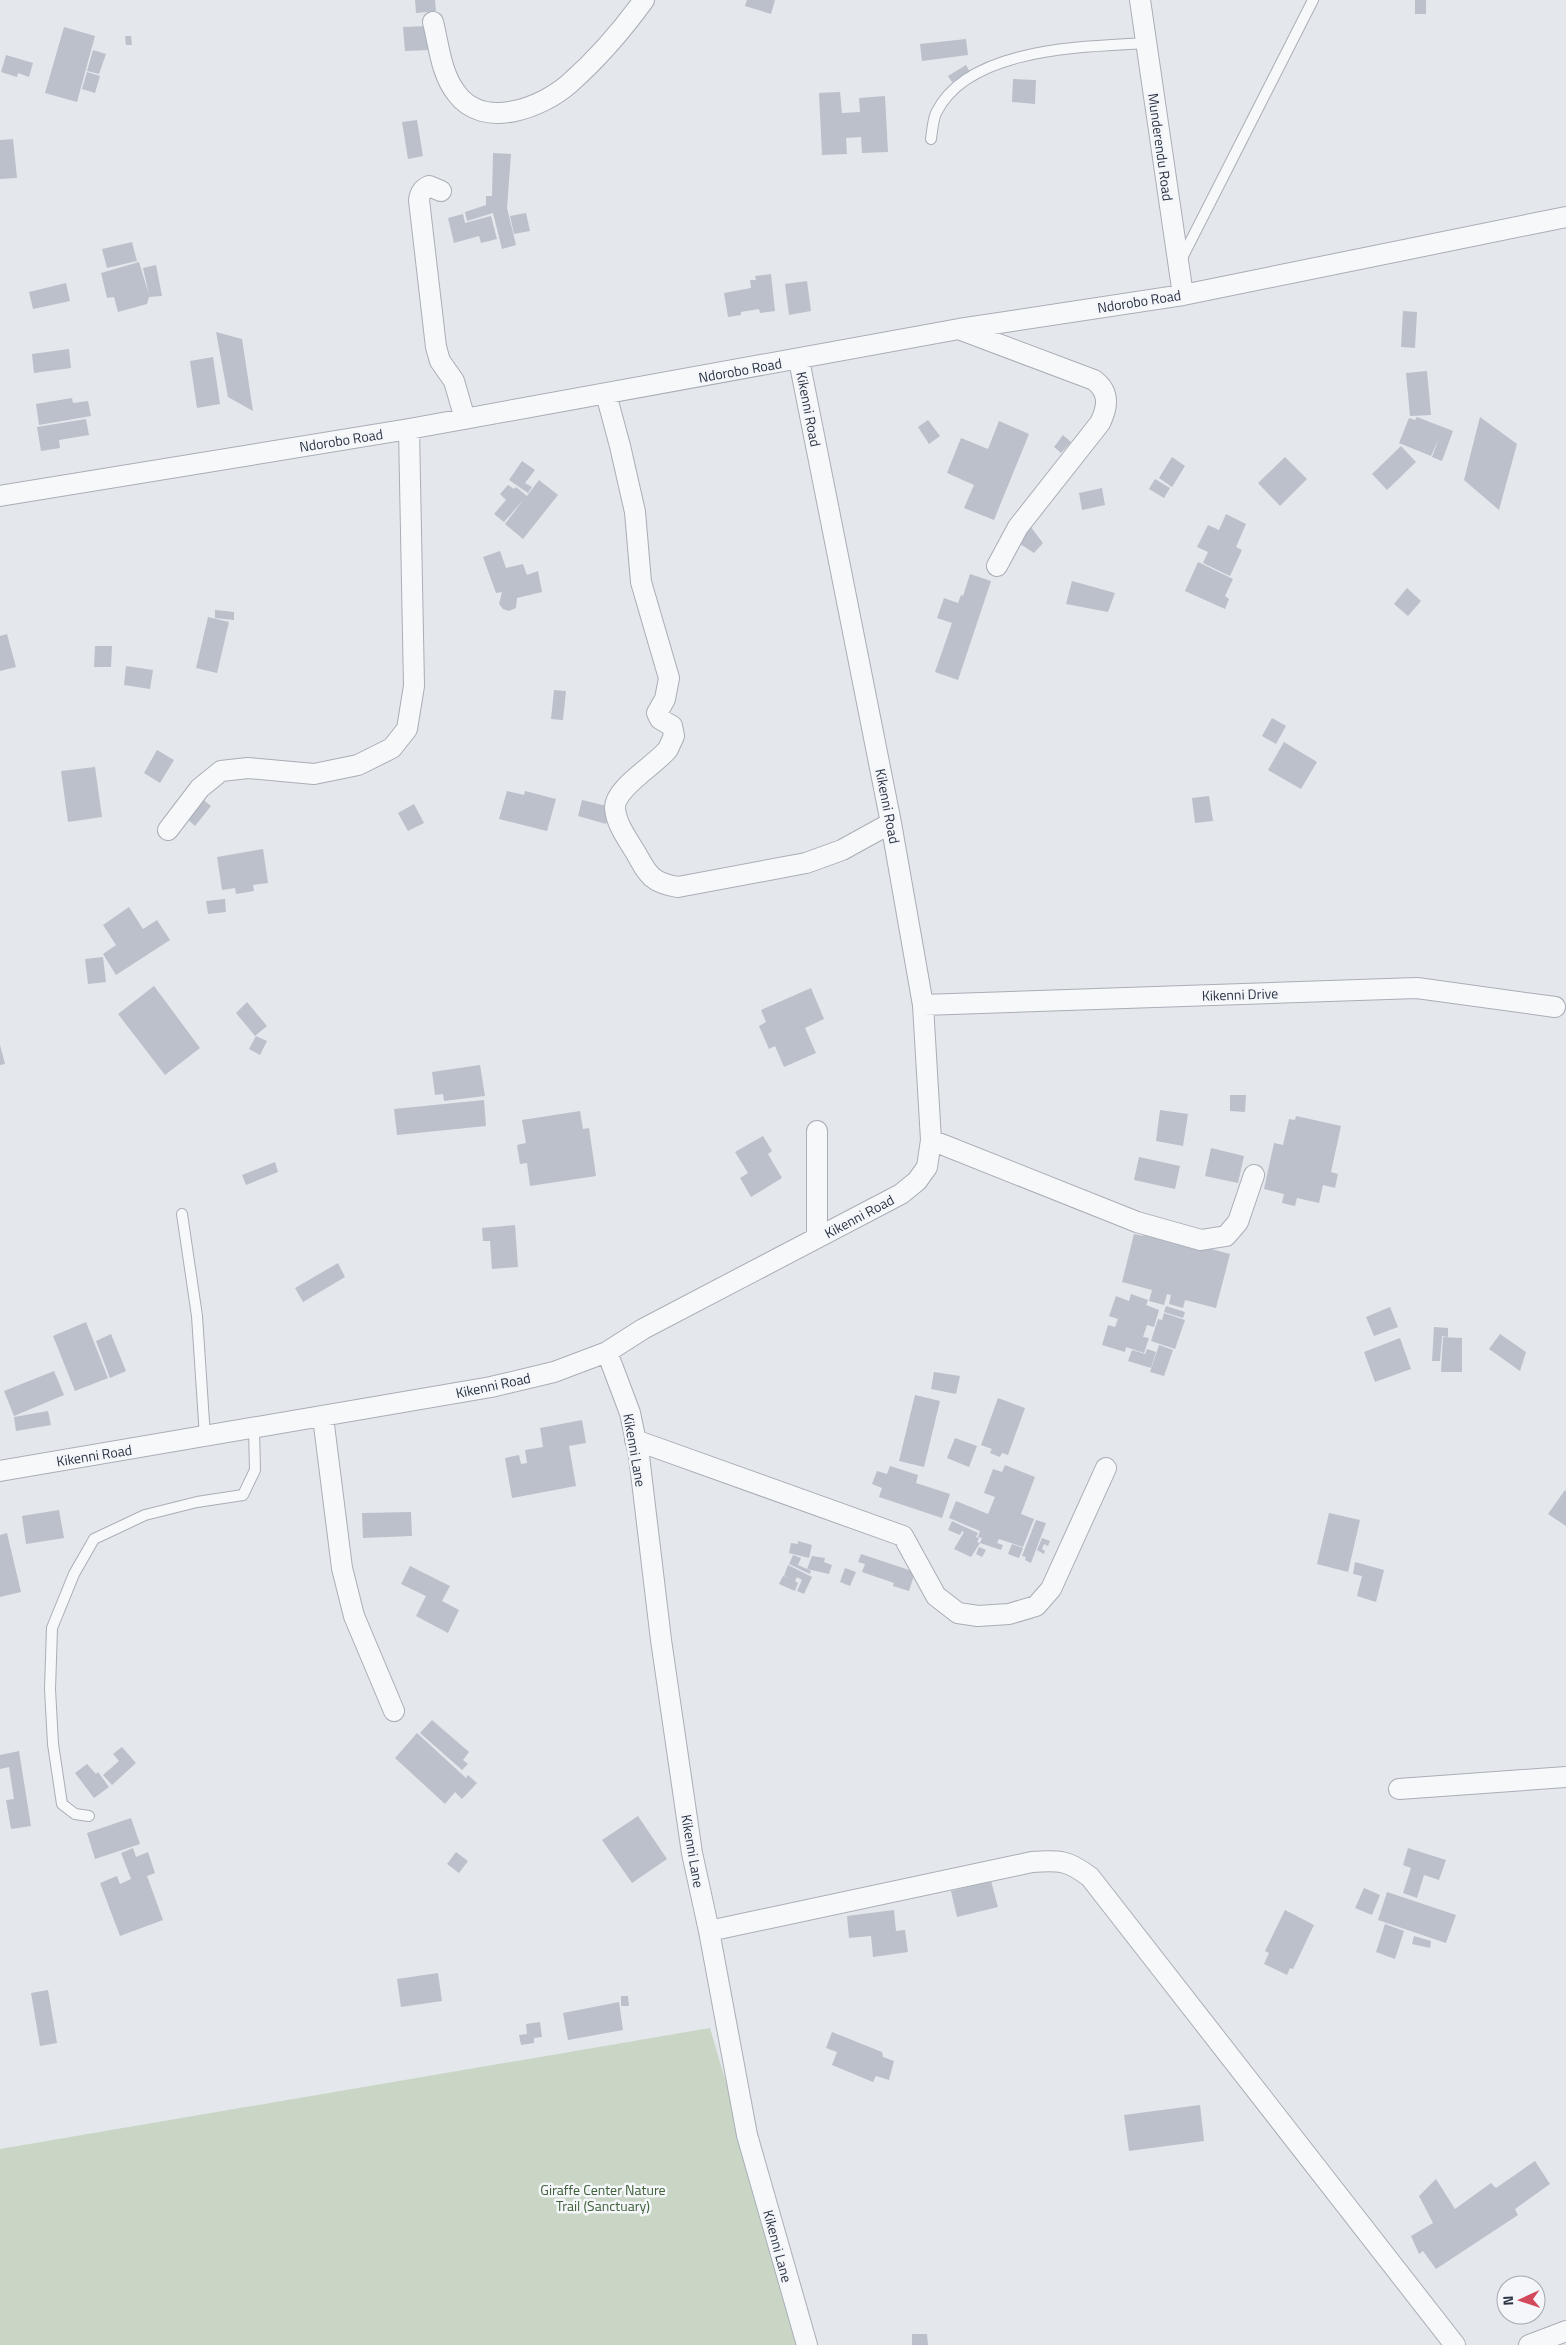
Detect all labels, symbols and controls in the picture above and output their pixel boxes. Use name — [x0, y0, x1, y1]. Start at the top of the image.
street label: Munderendu Road — [1143, 92, 1179, 202]
street label: Ndorobo Road — [1096, 284, 1182, 318]
street label: Ndorobo Road — [697, 352, 783, 388]
street label: Kikenni Road — [791, 370, 827, 448]
street label: Ndorobo Road — [298, 423, 384, 457]
street label: Kikenni Road — [870, 767, 906, 845]
street label: Kikenni Drive — [1201, 982, 1279, 1006]
street label: Kikenni Road — [820, 1189, 898, 1243]
street label: Kikenni Road — [454, 1367, 532, 1403]
street label: Kikenni Lane — [618, 1412, 652, 1488]
street label: Kikenni Road — [55, 1439, 133, 1471]
street label: Kikenni Lane — [676, 1813, 710, 1889]
park label: Giraffe Center Nature Trail (Sanctuary) — [540, 2179, 666, 2216]
street label: Kikenni Lane — [758, 2207, 798, 2285]
north arrow — [1496, 2275, 1546, 2325]
text: N — [1497, 2295, 1518, 2306]

